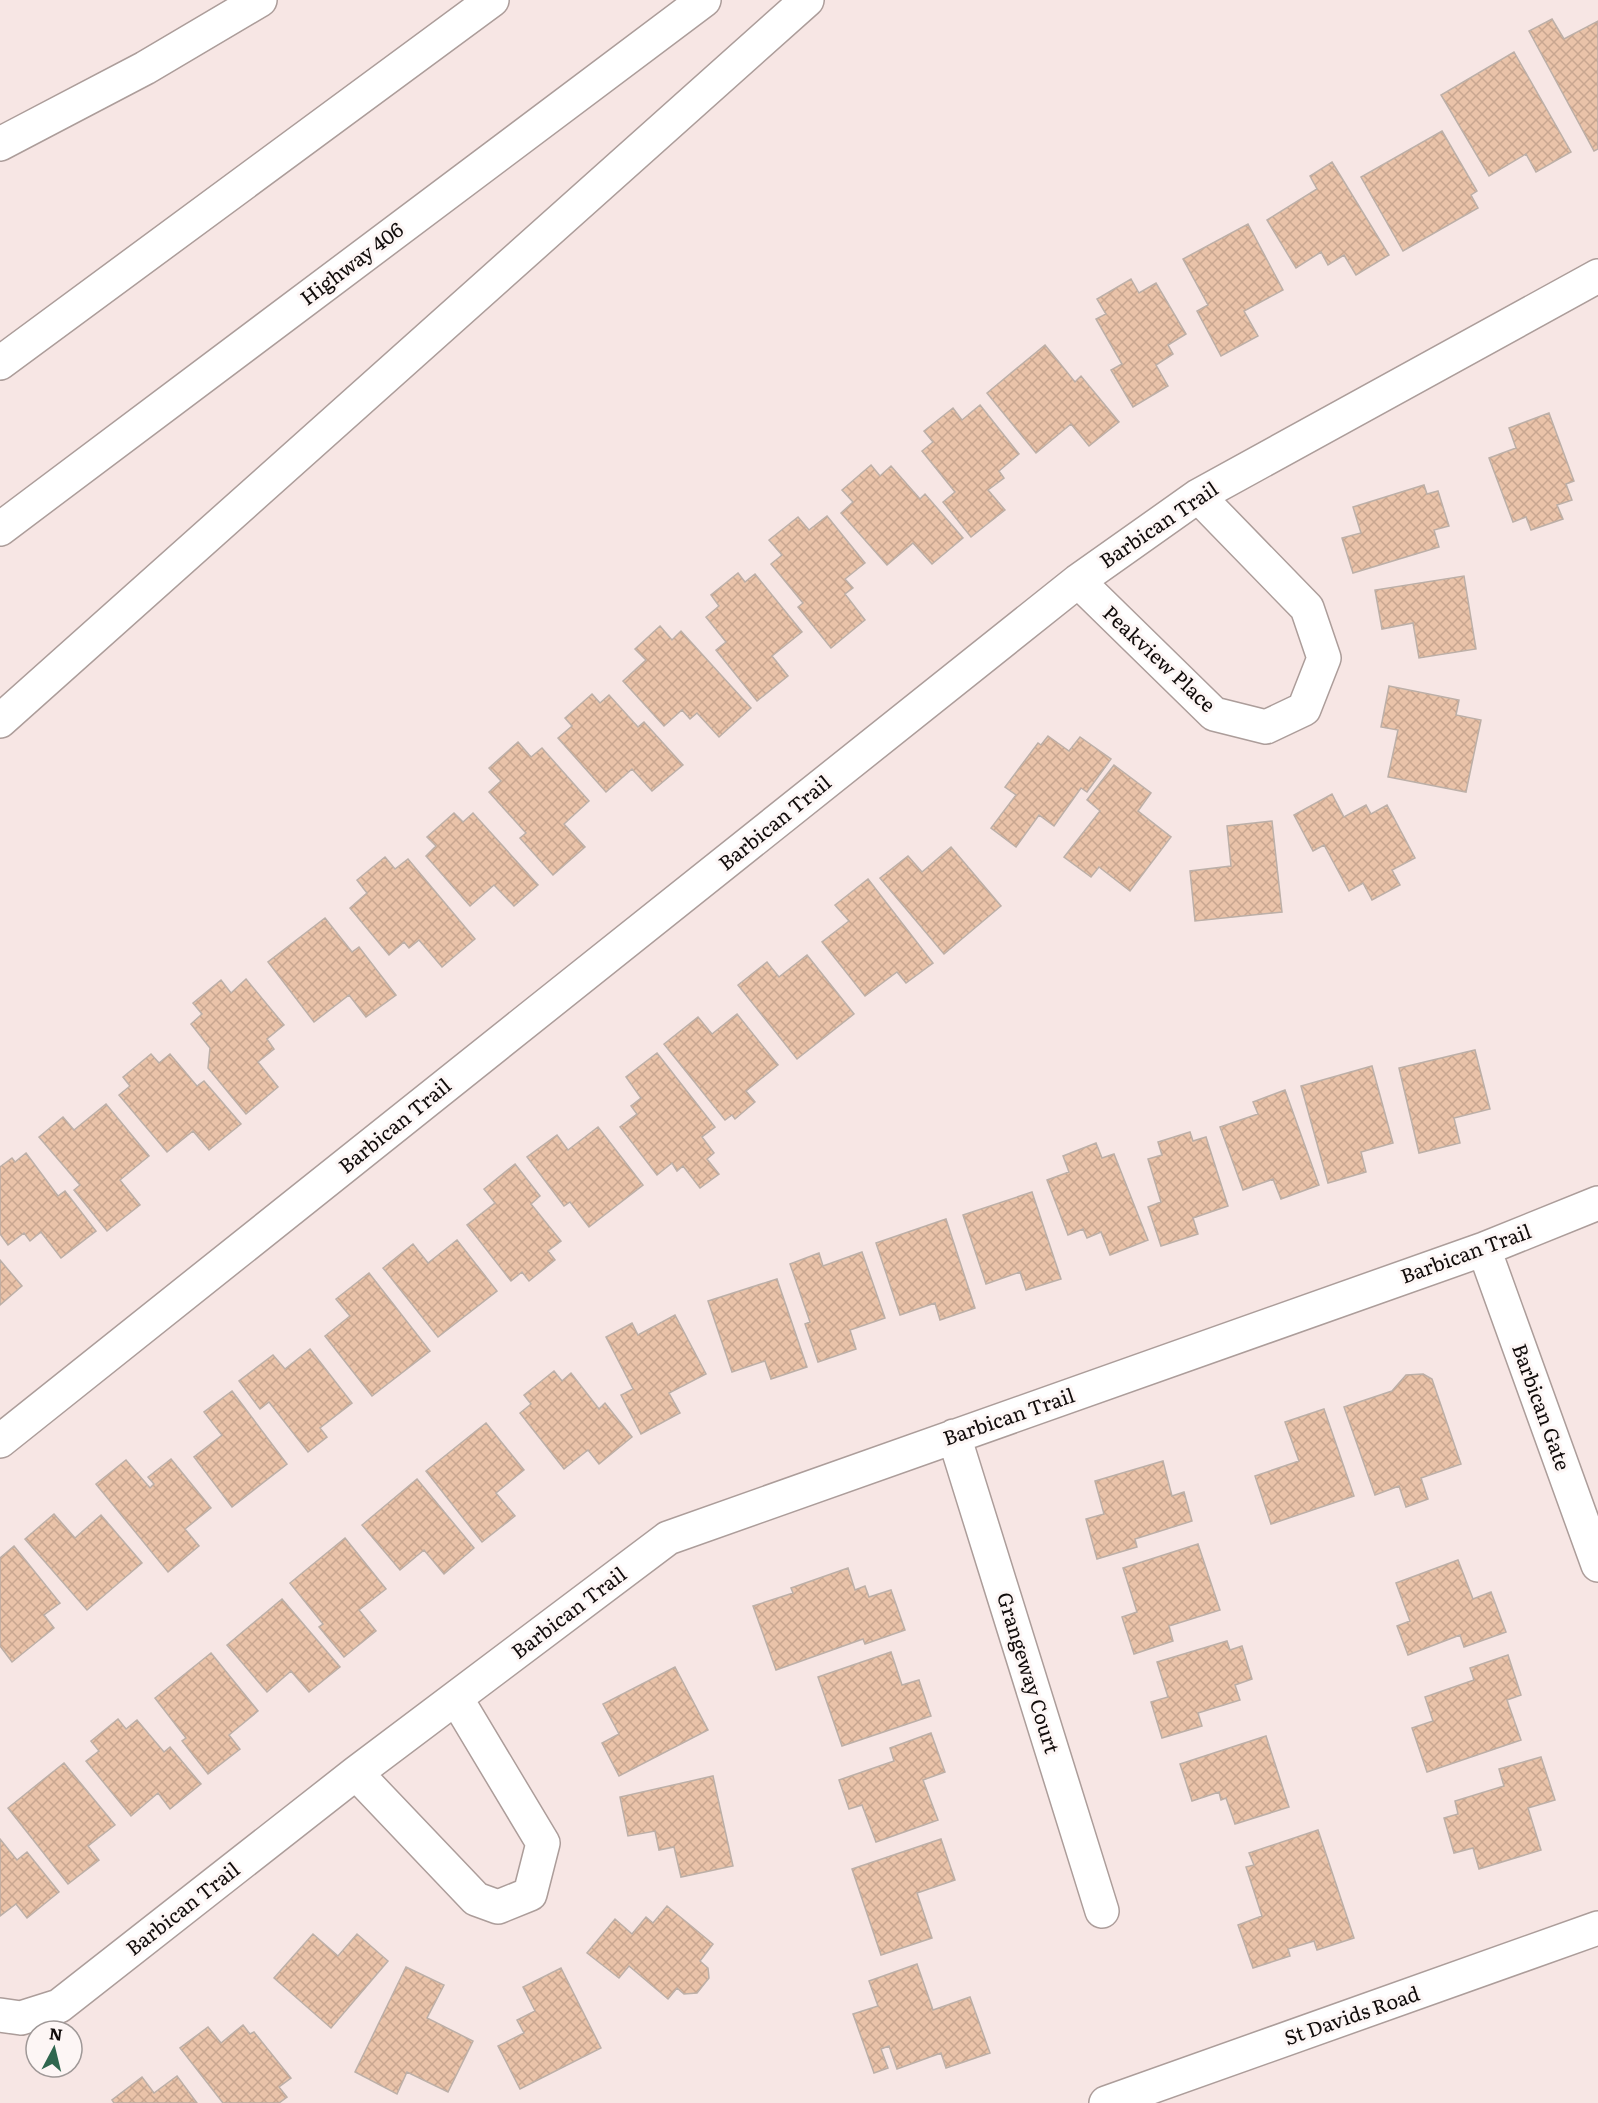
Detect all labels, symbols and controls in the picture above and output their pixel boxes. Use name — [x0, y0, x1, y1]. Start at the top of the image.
street label: Highway 406 — [293, 213, 409, 311]
street label: Barbican Trail — [1093, 472, 1223, 574]
street label: Peakview Place — [1097, 597, 1224, 718]
street label: Barbican Trail — [711, 766, 837, 876]
street label: Barbican Trail — [331, 1069, 457, 1179]
street label: Barbican Trail — [1396, 1214, 1535, 1290]
street label: Barbican Gate — [1506, 1339, 1580, 1474]
street label: Barbican Trail — [939, 1378, 1078, 1452]
street label: Barbican Trail — [504, 1558, 632, 1665]
street label: Grangeway Court — [991, 1588, 1069, 1757]
street label: Barbican Trail — [118, 1853, 245, 1962]
street label: St Davids Road — [1280, 1977, 1423, 2051]
north arrow — [24, 2019, 84, 2079]
text: N — [48, 2020, 64, 2046]

